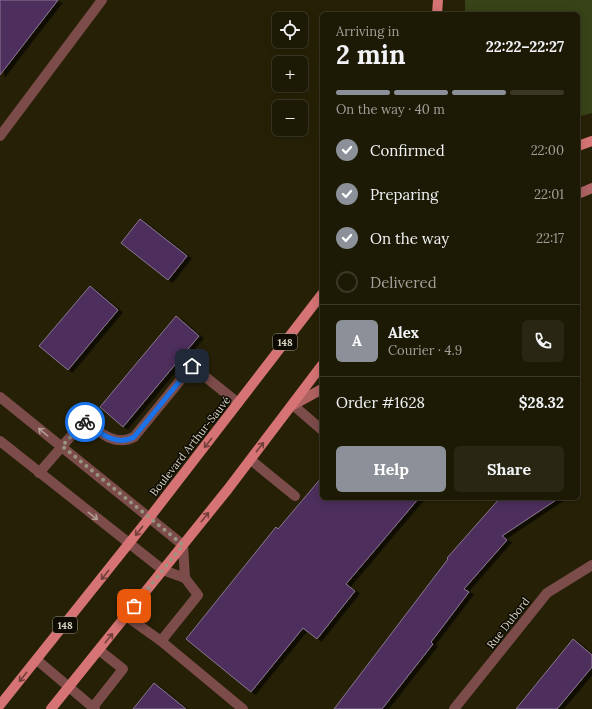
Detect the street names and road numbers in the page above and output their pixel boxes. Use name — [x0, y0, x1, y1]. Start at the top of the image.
road number: 148 — [273, 334, 297, 350]
street label: Boulevard Arthur-Sauvé — [147, 393, 233, 499]
street label: Rue Dubord — [484, 594, 533, 651]
road number: 148 — [53, 617, 77, 633]

